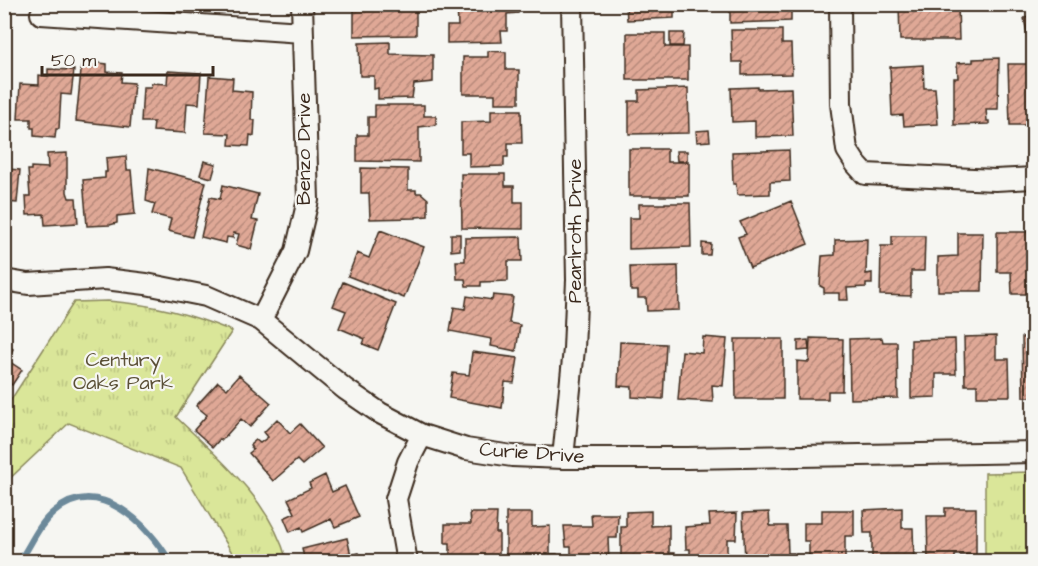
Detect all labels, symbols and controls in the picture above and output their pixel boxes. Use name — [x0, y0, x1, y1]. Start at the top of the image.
scale bar — [42, 39, 213, 77]
text: 50 m — [51, 48, 96, 73]
street label: Benzo Drive — [290, 93, 318, 205]
street label: Pearlroth Drive — [561, 159, 589, 303]
park label: Century Oaks Park — [73, 346, 173, 397]
street label: Curie Drive — [478, 435, 586, 471]

